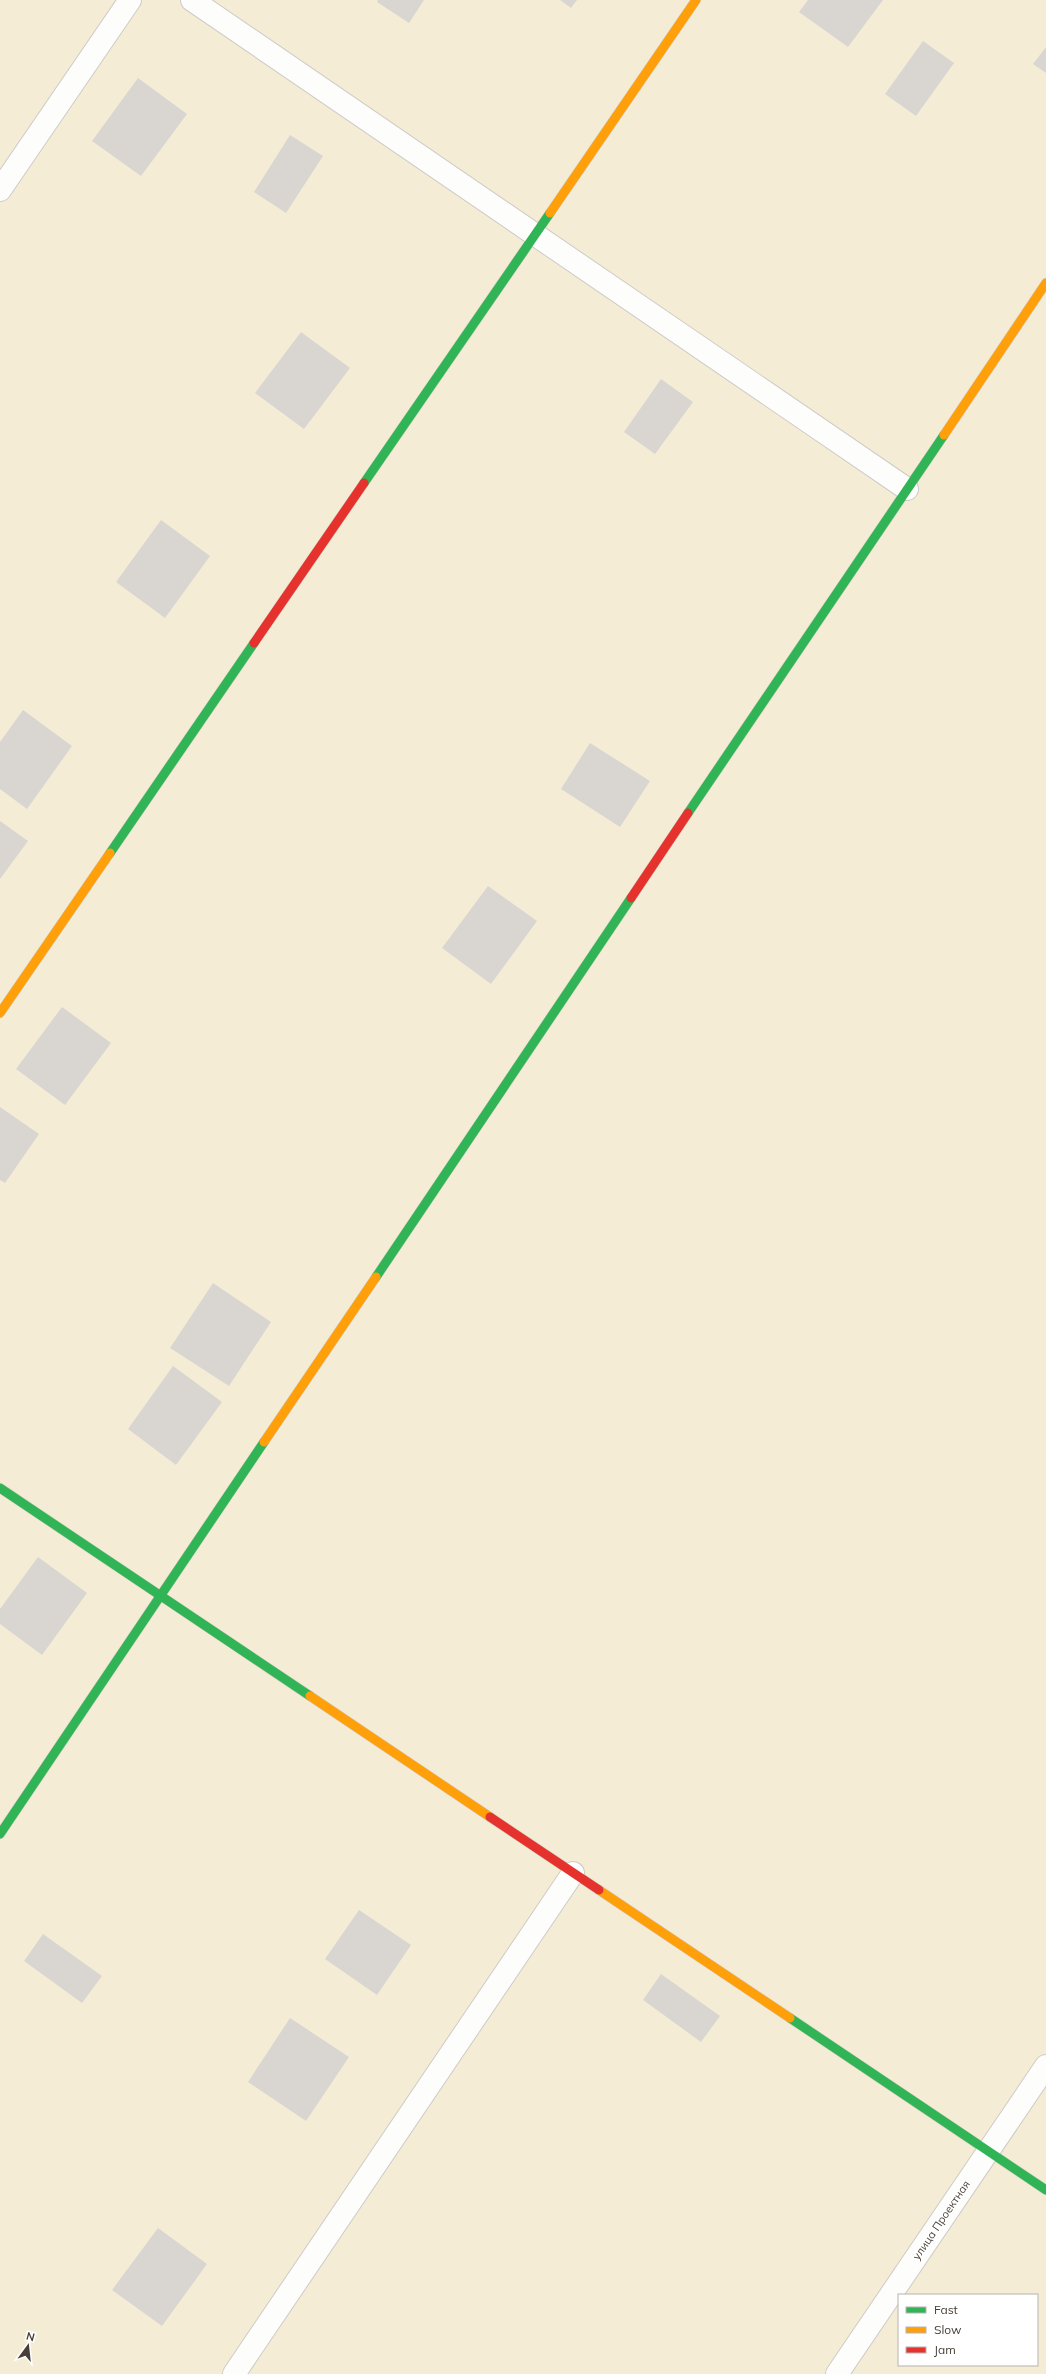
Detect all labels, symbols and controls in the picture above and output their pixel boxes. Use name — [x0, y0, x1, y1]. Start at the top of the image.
street label: улица Проектная — [909, 2178, 973, 2262]
legend — [898, 2294, 1038, 2366]
text: Fast — [934, 2302, 958, 2317]
text: Slow — [934, 2322, 962, 2337]
north arrow — [8, 2326, 48, 2366]
text: N — [25, 2329, 36, 2344]
text: Jam — [934, 2342, 956, 2357]

